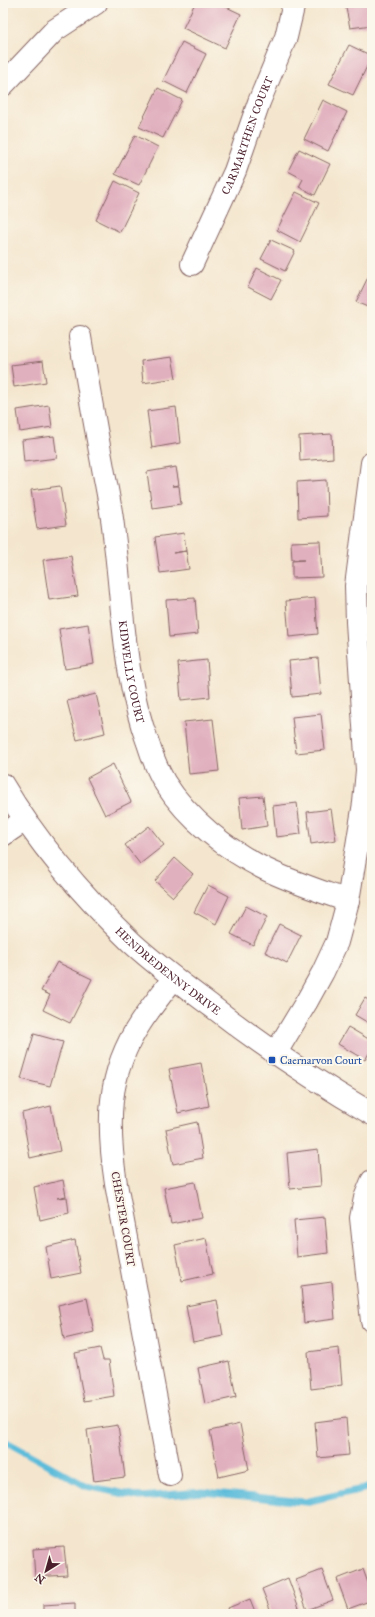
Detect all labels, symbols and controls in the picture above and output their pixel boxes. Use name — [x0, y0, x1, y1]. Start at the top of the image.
street label: CARMARTHEN COURT — [219, 74, 276, 197]
street label: KIDWELLY COURT — [116, 620, 148, 725]
street label: HENDREDENNY DRIVE — [113, 924, 223, 1017]
place label: Caernarvon Court — [280, 1054, 362, 1067]
marker: Caernarvon Court — [267, 1055, 277, 1065]
street label: CHESTER COURT — [108, 1170, 138, 1268]
north arrow — [26, 1551, 66, 1591]
text: N — [32, 1570, 48, 1587]

